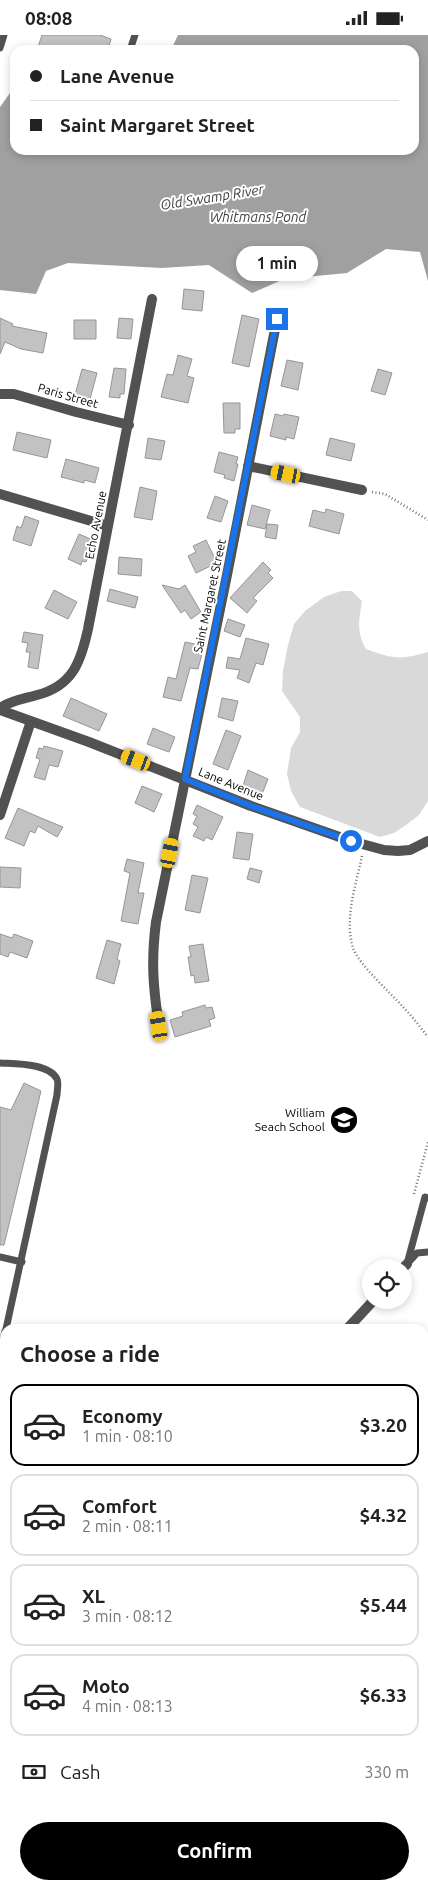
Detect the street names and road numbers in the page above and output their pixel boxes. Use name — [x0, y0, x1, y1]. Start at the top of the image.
street label: Paris Street — [36, 381, 100, 410]
street label: Echo Avenue — [83, 490, 109, 560]
street label: Saint Margaret Street — [191, 538, 228, 654]
street label: Lane Avenue — [197, 765, 266, 802]

